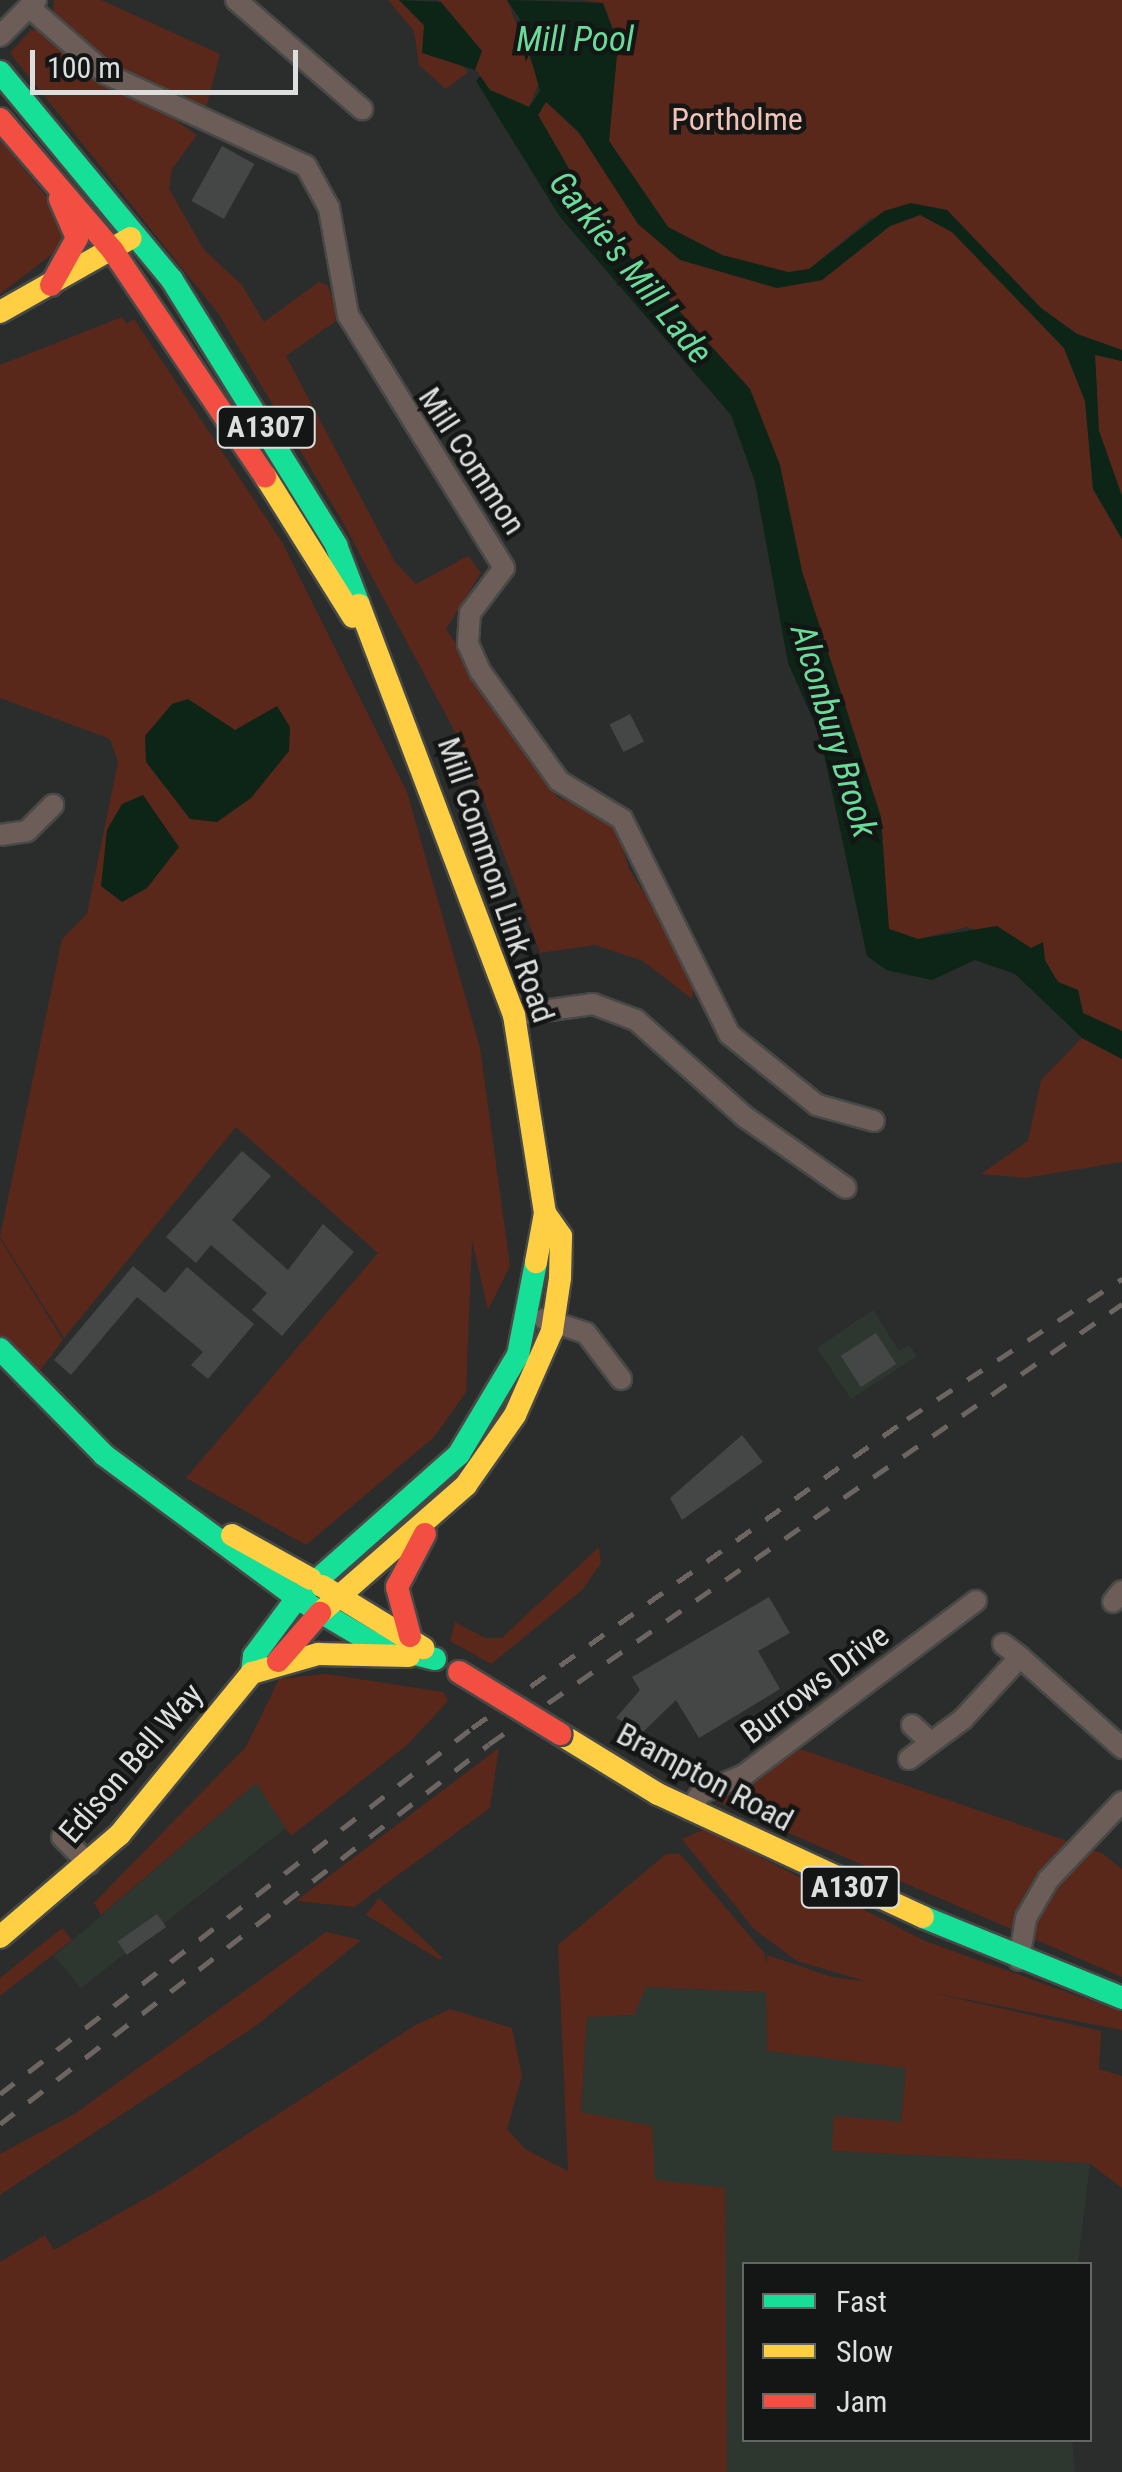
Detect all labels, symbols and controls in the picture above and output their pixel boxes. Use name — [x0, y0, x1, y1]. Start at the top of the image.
water label: Mill Pool — [516, 19, 634, 61]
scale bar — [35, 30, 302, 92]
text: 100 m — [47, 50, 121, 85]
park label: Portholme — [671, 100, 803, 138]
water label: Garkie's Mill Lade — [540, 163, 720, 373]
street label: Mill Common — [410, 380, 534, 542]
road number: A1307 — [216, 402, 316, 452]
water label: Alconbury Brook — [781, 620, 885, 842]
street label: Mill Common Link Road — [429, 732, 563, 1028]
street label: Burrows Drive — [734, 1616, 896, 1752]
street label: Edison Bell Way — [51, 1675, 211, 1851]
street label: Brampton Road — [610, 1714, 800, 1840]
road number: A1307 — [800, 1862, 900, 1912]
legend — [742, 2262, 1092, 2442]
text: Fast — [836, 2284, 887, 2319]
text: Slow — [836, 2334, 893, 2369]
text: Jam — [836, 2384, 887, 2419]

